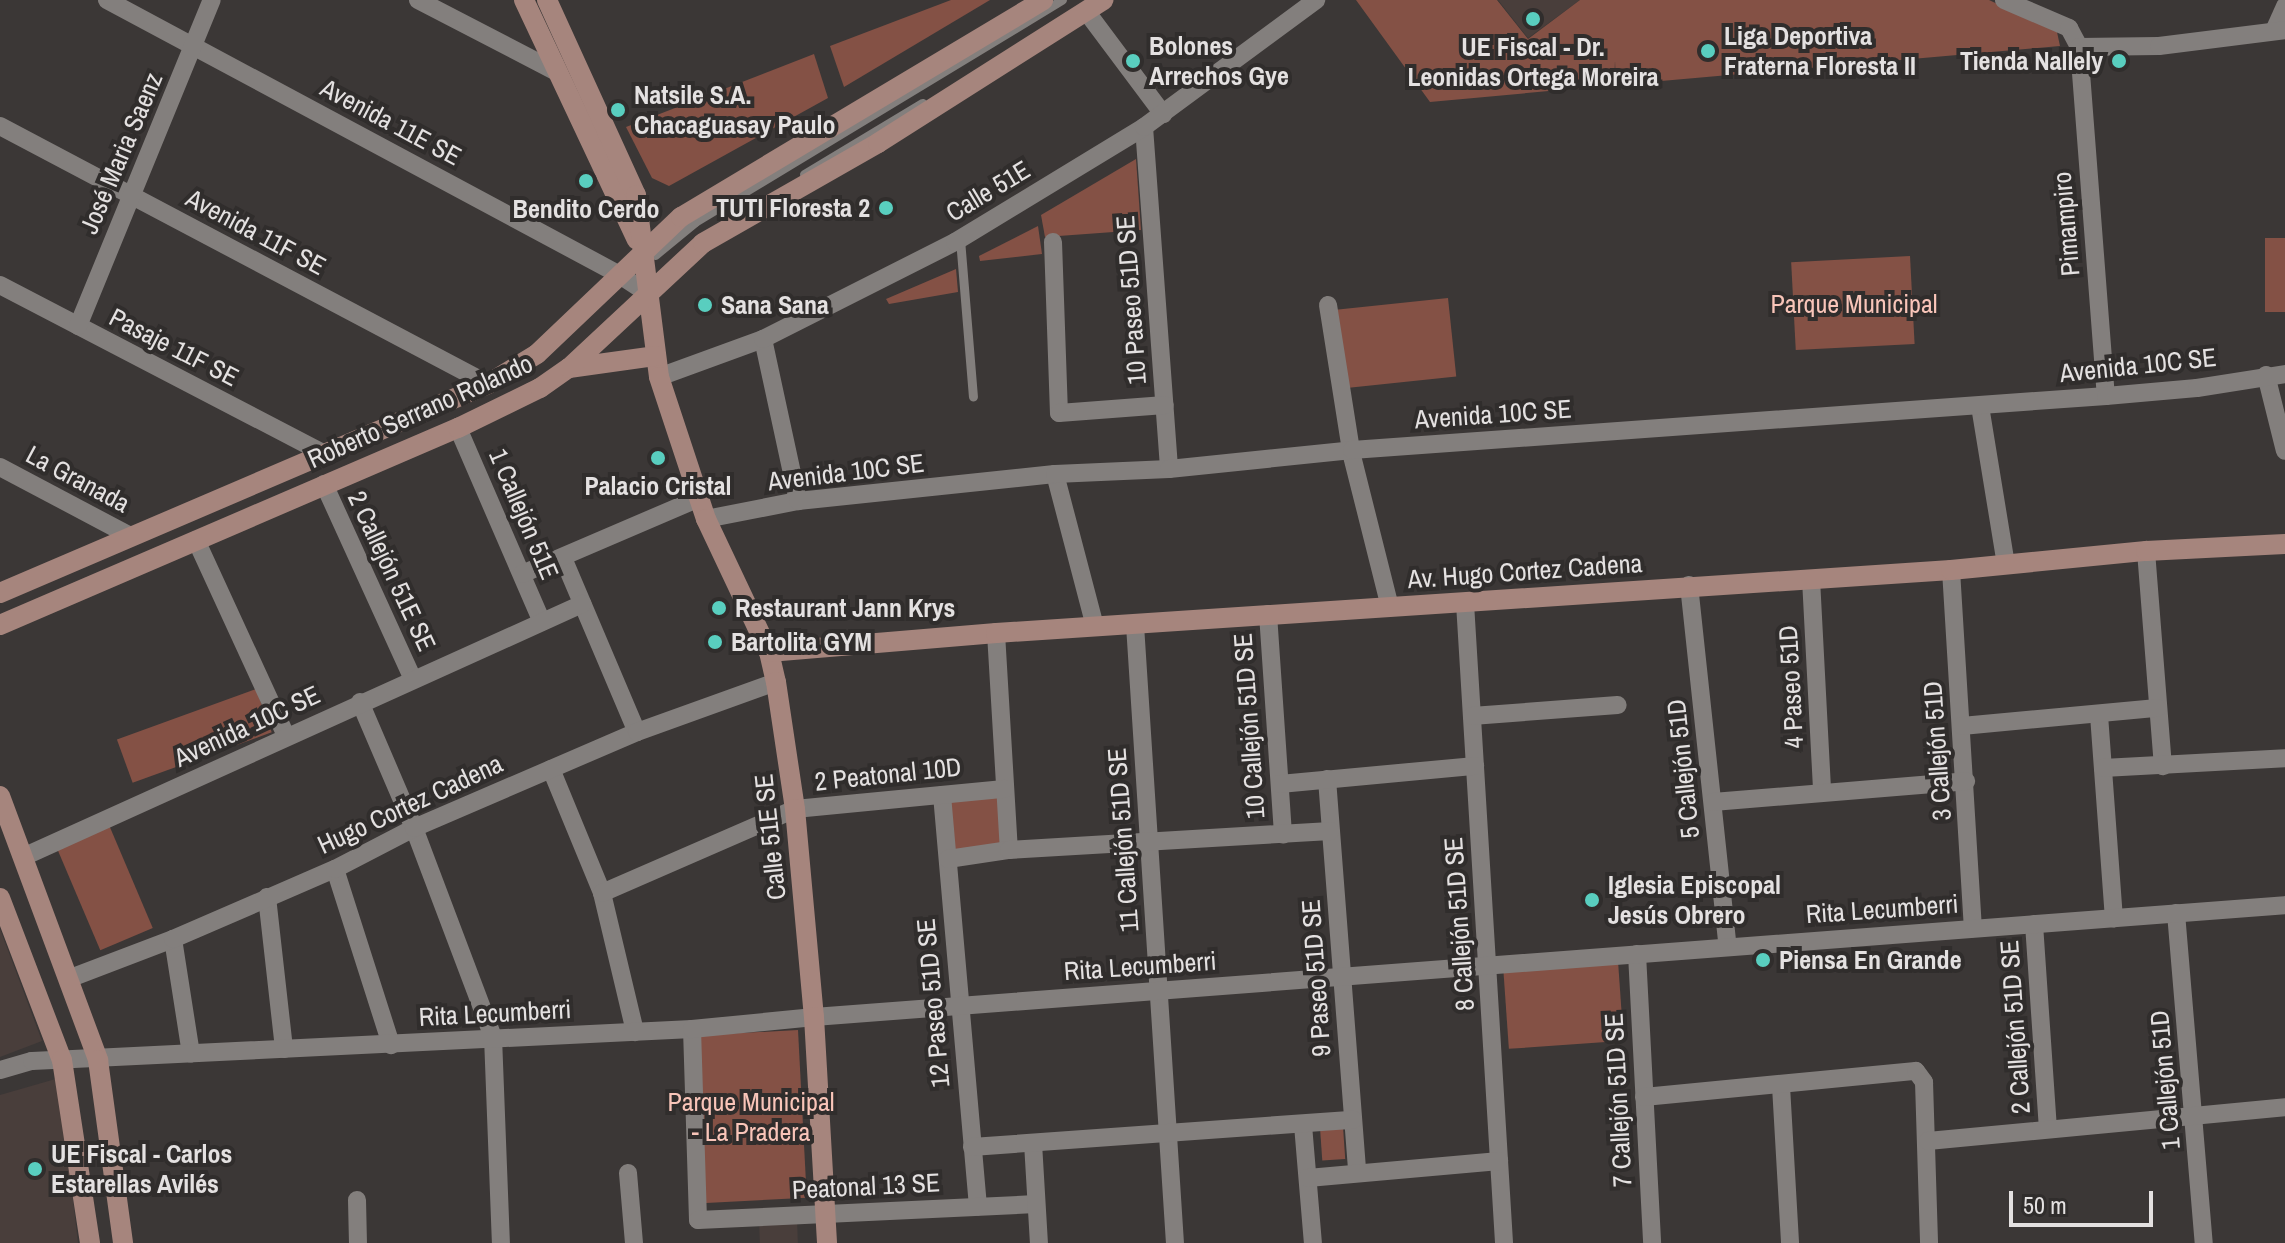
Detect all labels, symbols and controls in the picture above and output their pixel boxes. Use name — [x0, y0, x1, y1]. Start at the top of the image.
marker: UE Fiscal - Dr. Leonidas Ortega Moreira — [1524, 10, 1542, 28]
place label: Liga Deportiva Fraterna Floresta II — [1724, 20, 1916, 82]
place label: Bolones Arrechos Gye — [1149, 30, 1289, 92]
place label: UE Fiscal - Dr. Leonidas Ortega Moreira — [1407, 31, 1659, 92]
marker: Liga Deportiva Fraterna Floresta II — [1699, 42, 1717, 60]
place label: Tienda Nallely — [1960, 45, 2103, 77]
marker: Bolones Arrechos Gye — [1124, 52, 1142, 70]
marker: Tienda Nallely — [2110, 52, 2128, 70]
street label: José Maria Saenz — [73, 68, 169, 238]
street label: Avenida 11E SE — [315, 72, 467, 172]
place label: Natsile S.A. Chacaguasay Paulo — [634, 79, 835, 140]
marker: Natsile S.A. Chacaguasay Paulo — [609, 101, 627, 119]
street label: Calle 51E — [940, 154, 1036, 228]
street label: Pimampiro — [2046, 171, 2086, 277]
marker: Bendito Cerdo — [577, 172, 595, 190]
street label: Avenida 11F SE — [181, 182, 331, 282]
place label: TUTI Floresta 2 — [716, 192, 870, 224]
place label: Bendito Cerdo — [513, 193, 659, 225]
marker: TUTI Floresta 2 — [877, 199, 895, 217]
street label: 10 Paseo 51D SE — [1110, 214, 1152, 386]
park label: Parque Municipal — [1770, 288, 1938, 320]
place label: Sana Sana — [721, 289, 829, 321]
marker: Sana Sana — [696, 296, 714, 314]
street label: Pasaje 11F SE — [104, 301, 244, 393]
street label: Avenida 10C SE — [2058, 341, 2218, 389]
street label: Roberto Serrano Rolando — [303, 347, 537, 475]
street label: Avenida 10C SE — [1413, 393, 1573, 435]
street label: La Granada — [21, 439, 135, 519]
street label: 1 Callejón 51E — [483, 444, 565, 584]
street label: Avenida 10C SE — [766, 447, 926, 497]
marker: Palacio Cristal — [649, 449, 667, 467]
place label: Palacio Cristal — [585, 470, 731, 502]
street label: 2 Callejón 51E SE — [341, 486, 443, 656]
street label: Av. Hugo Cortez Cadena — [1407, 547, 1643, 595]
place label: Restaurant Jann Krys — [735, 592, 955, 624]
marker: Restaurant Jann Krys — [710, 599, 728, 617]
street label: 4 Paseo 51D — [1772, 625, 1810, 749]
place label: Bartolita GYM — [731, 626, 872, 658]
street label: 10 Callejón 51D SE — [1227, 632, 1271, 820]
marker: Bartolita GYM — [706, 633, 724, 651]
street label: Avenida 10C SE — [169, 679, 325, 773]
street label: 3 Callejón 51D — [1917, 680, 1957, 822]
street label: 5 Callejón 51D — [1660, 698, 1706, 840]
street label: 11 Callejón 51D SE — [1101, 747, 1145, 933]
street label: Hugo Cortez Cadena — [313, 748, 507, 860]
street label: 2 Peatonal 10D — [813, 751, 963, 797]
street label: Calle 51E SE — [748, 772, 792, 902]
street label: 8 Callejón 51D SE — [1437, 836, 1481, 1012]
place label: Iglesia Episcopal Jesús Obrero — [1608, 869, 1781, 930]
street label: Rita Lecumberri — [1805, 888, 1959, 930]
marker: Iglesia Episcopal Jesús Obrero — [1583, 891, 1601, 909]
street label: 9 Paseo 51D SE — [1295, 898, 1337, 1058]
street label: 12 Paseo 51D SE — [910, 917, 956, 1089]
street label: 2 Callejón 51D SE — [1993, 939, 2037, 1115]
place label: Piensa En Grande — [1779, 944, 1961, 976]
street label: Rita Lecumberri — [1063, 945, 1217, 987]
marker: Piensa En Grande — [1754, 951, 1772, 969]
street label: Rita Lecumberri — [418, 993, 572, 1033]
street label: 1 Callejón 51D — [2143, 1009, 2187, 1151]
street label: 7 Callejón 51D SE — [1598, 1012, 1638, 1188]
park label: Parque Municipal - La Pradera — [667, 1086, 835, 1148]
place label: UE Fiscal - Carlos Estarellas Avilés — [51, 1138, 232, 1200]
marker: UE Fiscal - Carlos Estarellas Avilés — [26, 1160, 44, 1178]
street label: Peatonal 13 SE — [791, 1167, 941, 1205]
scale bar — [2013, 1175, 2157, 1225]
text: 50 m — [2023, 1189, 2067, 1221]

